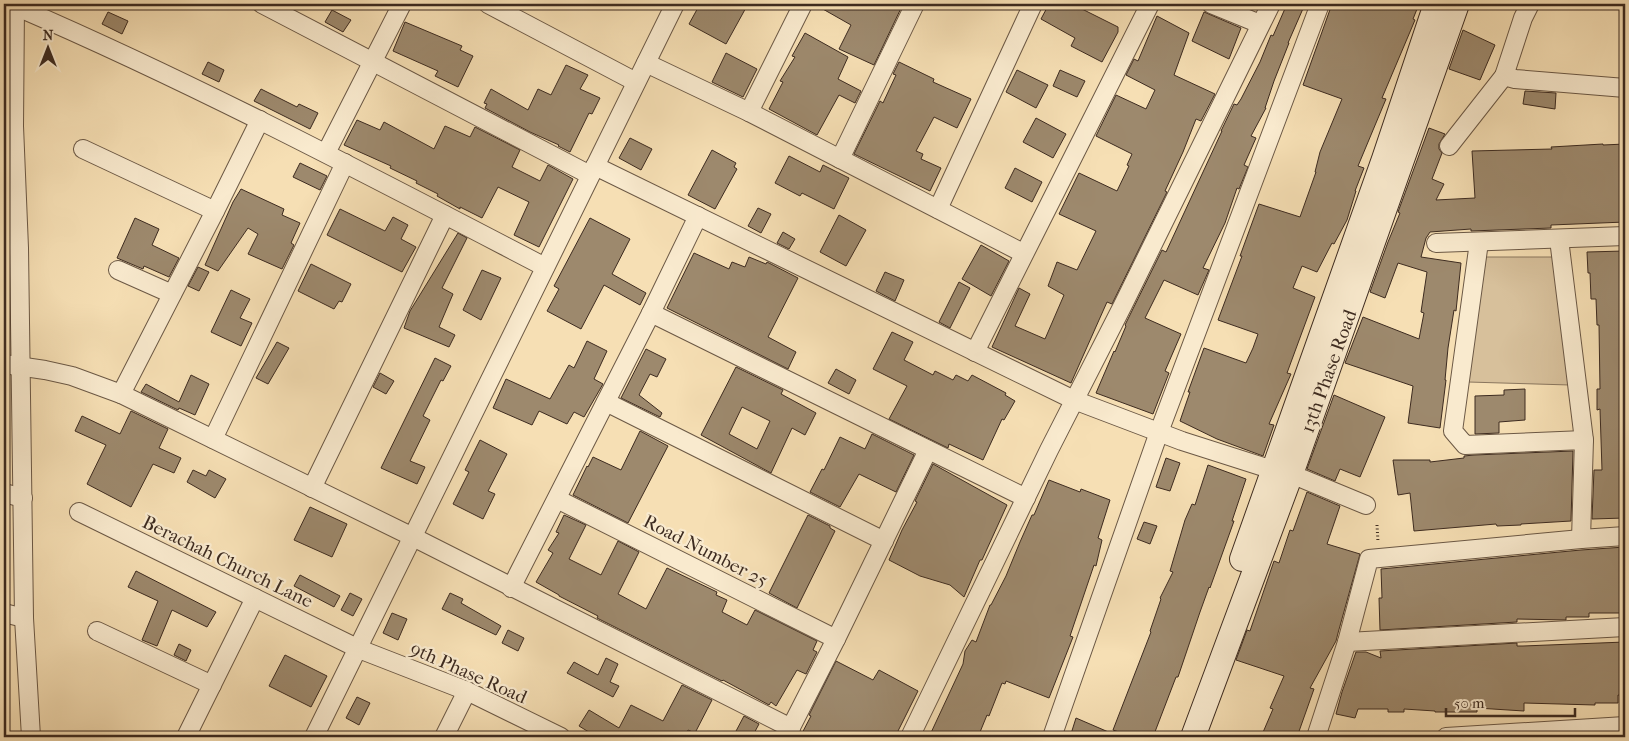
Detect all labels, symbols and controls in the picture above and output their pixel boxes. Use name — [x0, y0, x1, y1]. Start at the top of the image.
north arrow — [22, 22, 72, 72]
text: N — [43, 27, 54, 44]
street label: 13th Phase Road — [1296, 306, 1362, 436]
street label: Road Number 25 — [640, 510, 771, 592]
street label: Berachah Church Lane — [139, 511, 316, 613]
street label: 9th Phase Road — [407, 637, 531, 709]
scale bar — [1446, 686, 1575, 718]
text: 50 m — [1454, 694, 1485, 712]

